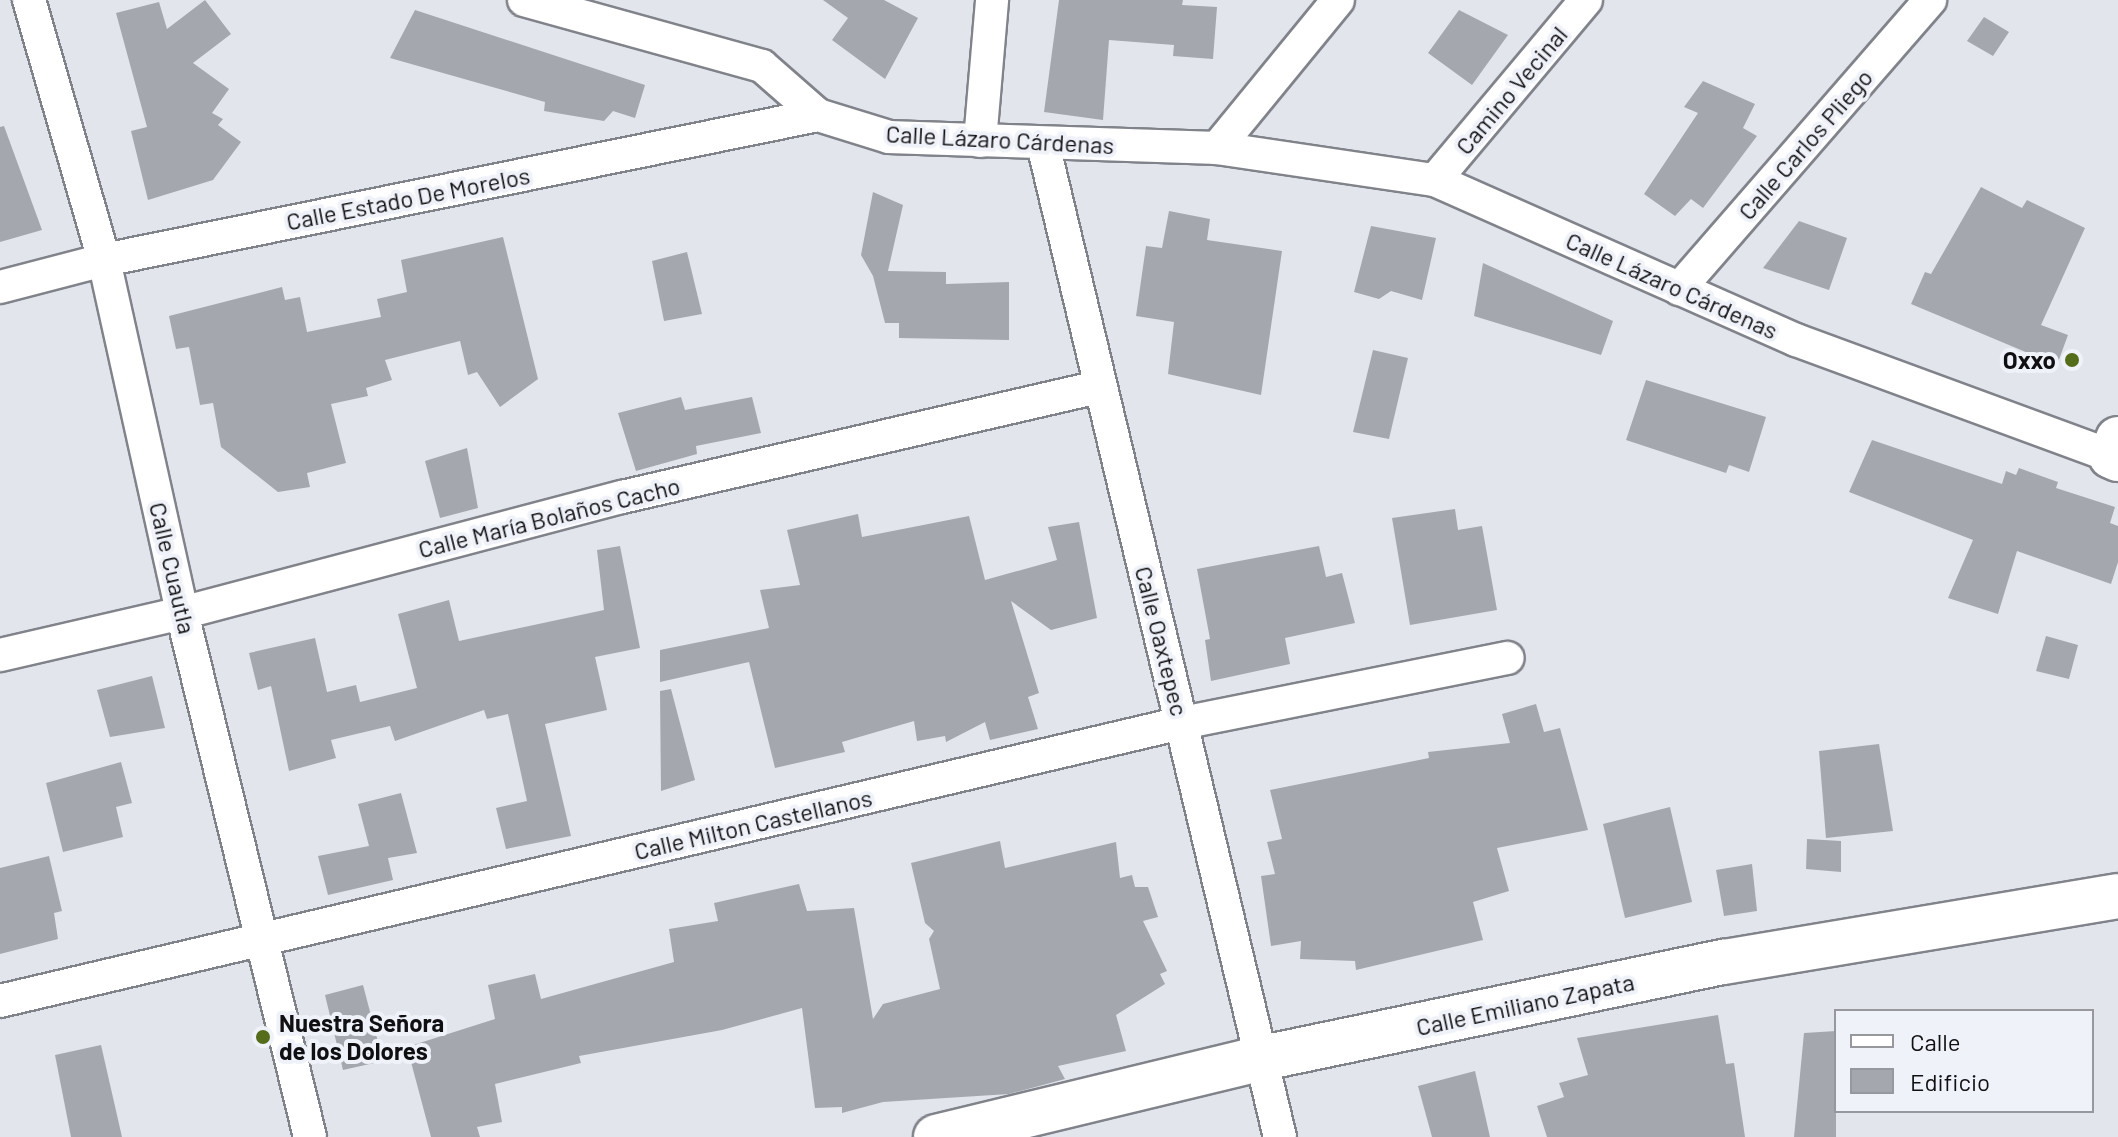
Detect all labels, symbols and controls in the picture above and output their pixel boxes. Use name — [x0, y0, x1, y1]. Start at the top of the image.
street label: Camino Vecinal — [1449, 20, 1573, 160]
street label: Calle Carlos Pliego — [1732, 63, 1878, 225]
street label: Calle Lázaro Cárdenas — [885, 119, 1115, 159]
street label: Calle Estado De Morelos — [284, 160, 532, 236]
street label: Calle Lázaro Cárdenas — [1562, 225, 1782, 345]
place label: Oxxo — [2003, 346, 2056, 374]
marker: Oxxo — [2063, 351, 2081, 369]
street label: Calle María Bolaños Cacho — [415, 471, 683, 563]
street label: Calle Cuautla — [144, 499, 202, 637]
street label: Calle Oaxtepec — [1129, 563, 1195, 719]
street label: Calle Milton Castellanos — [631, 783, 875, 865]
street label: Calle Emiliano Zapata — [1413, 967, 1637, 1041]
place label: Nuestra Señora de los Dolores — [279, 1009, 444, 1065]
legend — [1834, 1009, 2094, 1113]
text: Calle — [1910, 1027, 1961, 1056]
marker: Nuestra Señora de los Dolores — [254, 1028, 272, 1046]
text: Edificio — [1910, 1067, 1990, 1096]

